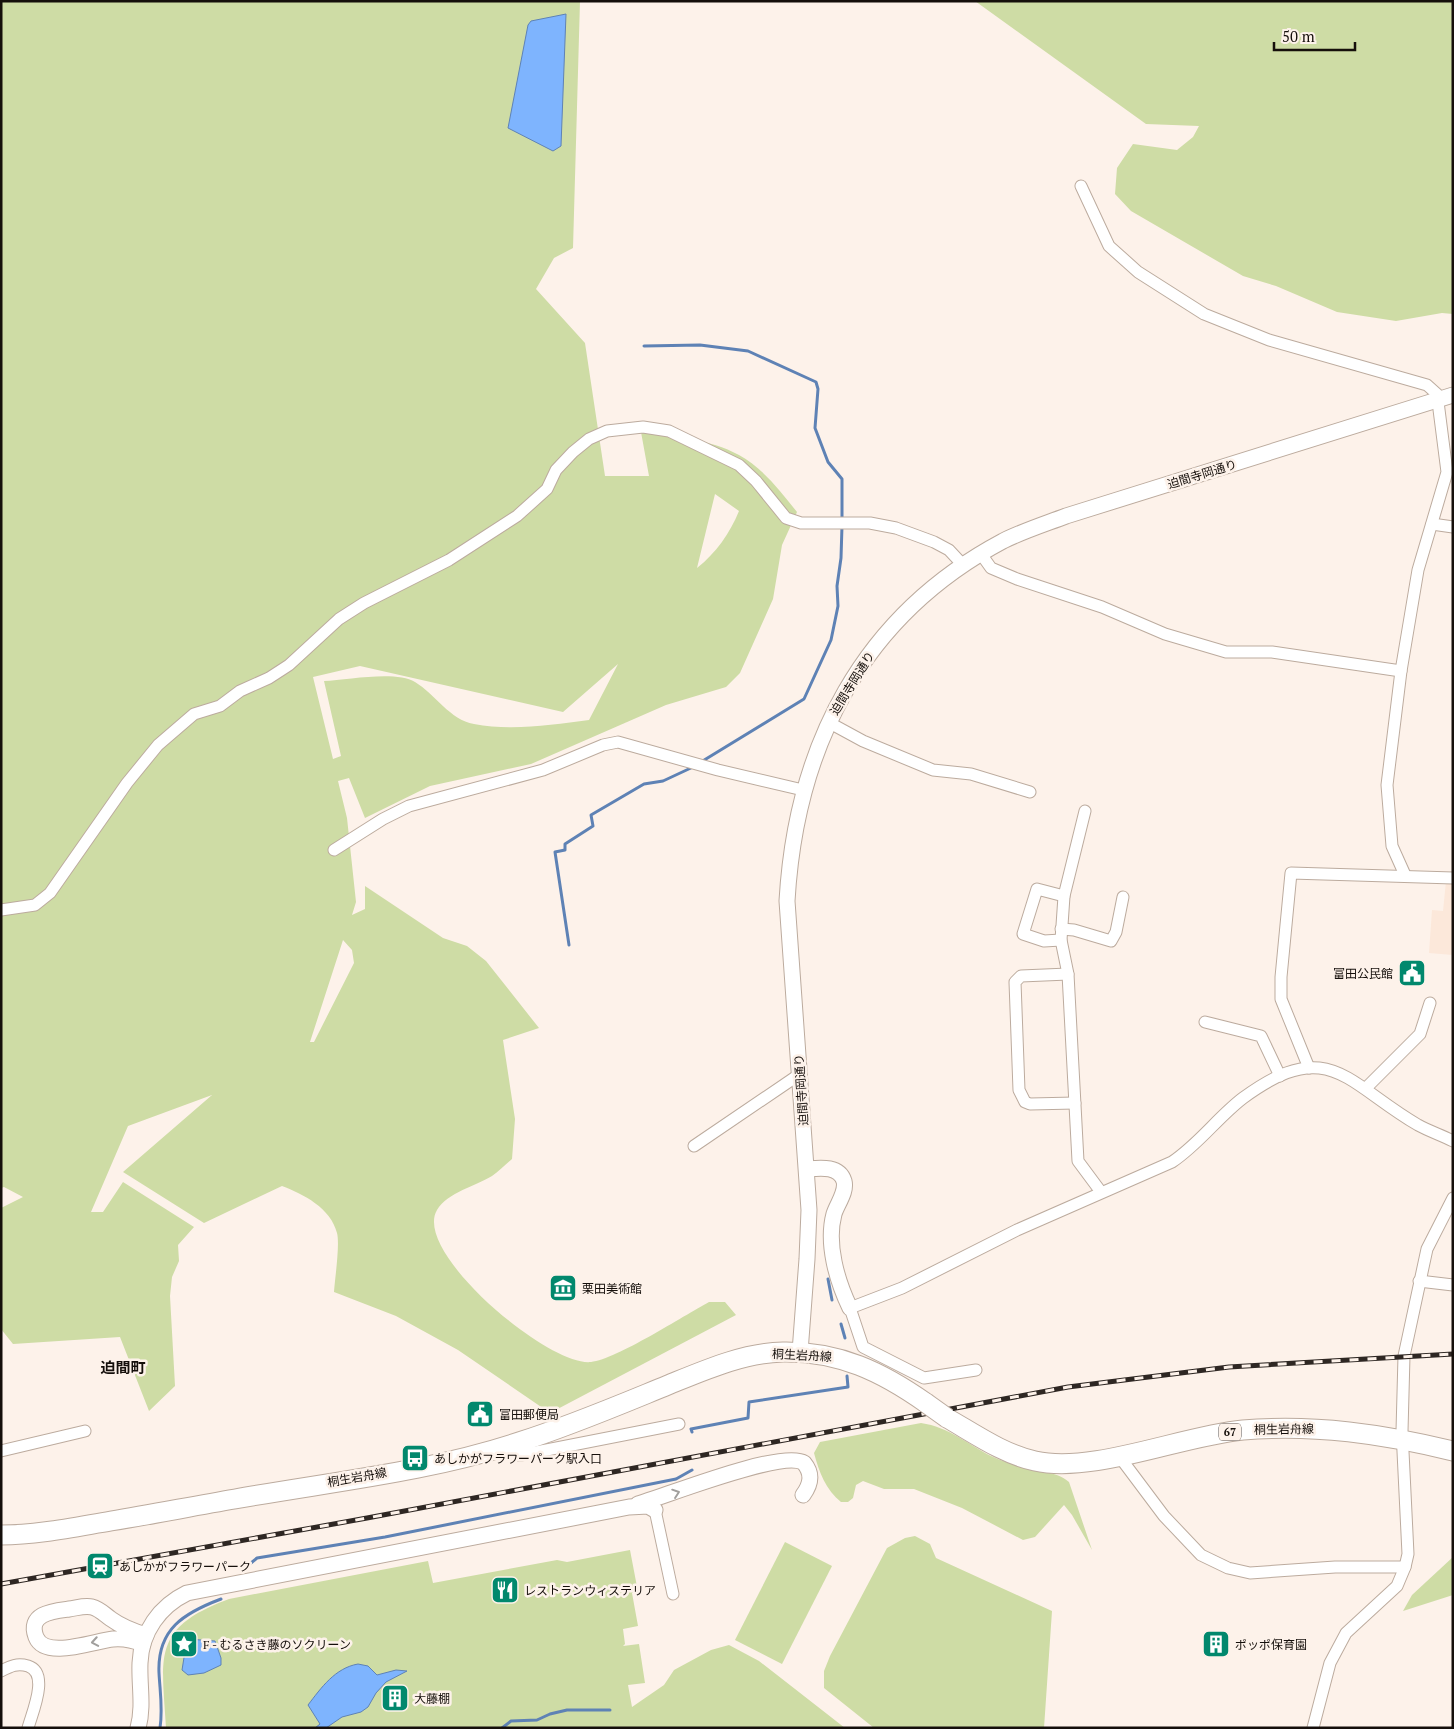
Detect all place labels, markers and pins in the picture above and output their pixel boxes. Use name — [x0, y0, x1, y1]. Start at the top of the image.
public building icon: 富田公民館 — [1397, 958, 1427, 988]
place label: 富田公民館 — [1333, 966, 1393, 981]
museum icon: 栗田美術館 — [548, 1273, 578, 1303]
place label: 栗田美術館 — [582, 1281, 642, 1296]
public building icon: 富田郵便局 — [465, 1399, 495, 1429]
place label: 富田郵便局 — [499, 1407, 559, 1422]
bus stop icon: あしかがフラワーパーク駅入口 — [400, 1443, 430, 1473]
place label: あしかがフラワーパーク駅入口 — [434, 1451, 602, 1466]
station icon: あしかがフラワーパーク — [85, 1551, 115, 1581]
place label: あしかがフラワーパーク — [119, 1559, 251, 1574]
restaurant icon: レストランウィステリア — [490, 1575, 520, 1605]
place label: レストランウィステリア — [524, 1583, 656, 1598]
place icon: F - むるさき藤のソクリーン — [169, 1629, 199, 1659]
building icon: ポッポ保育園 — [1201, 1629, 1231, 1659]
place label: F - むるさき藤のソクリーン — [203, 1637, 351, 1652]
place label: ポッポ保育園 — [1235, 1637, 1307, 1652]
building icon: 大藤棚 — [380, 1683, 410, 1713]
place label: 大藤棚 — [414, 1691, 450, 1706]

